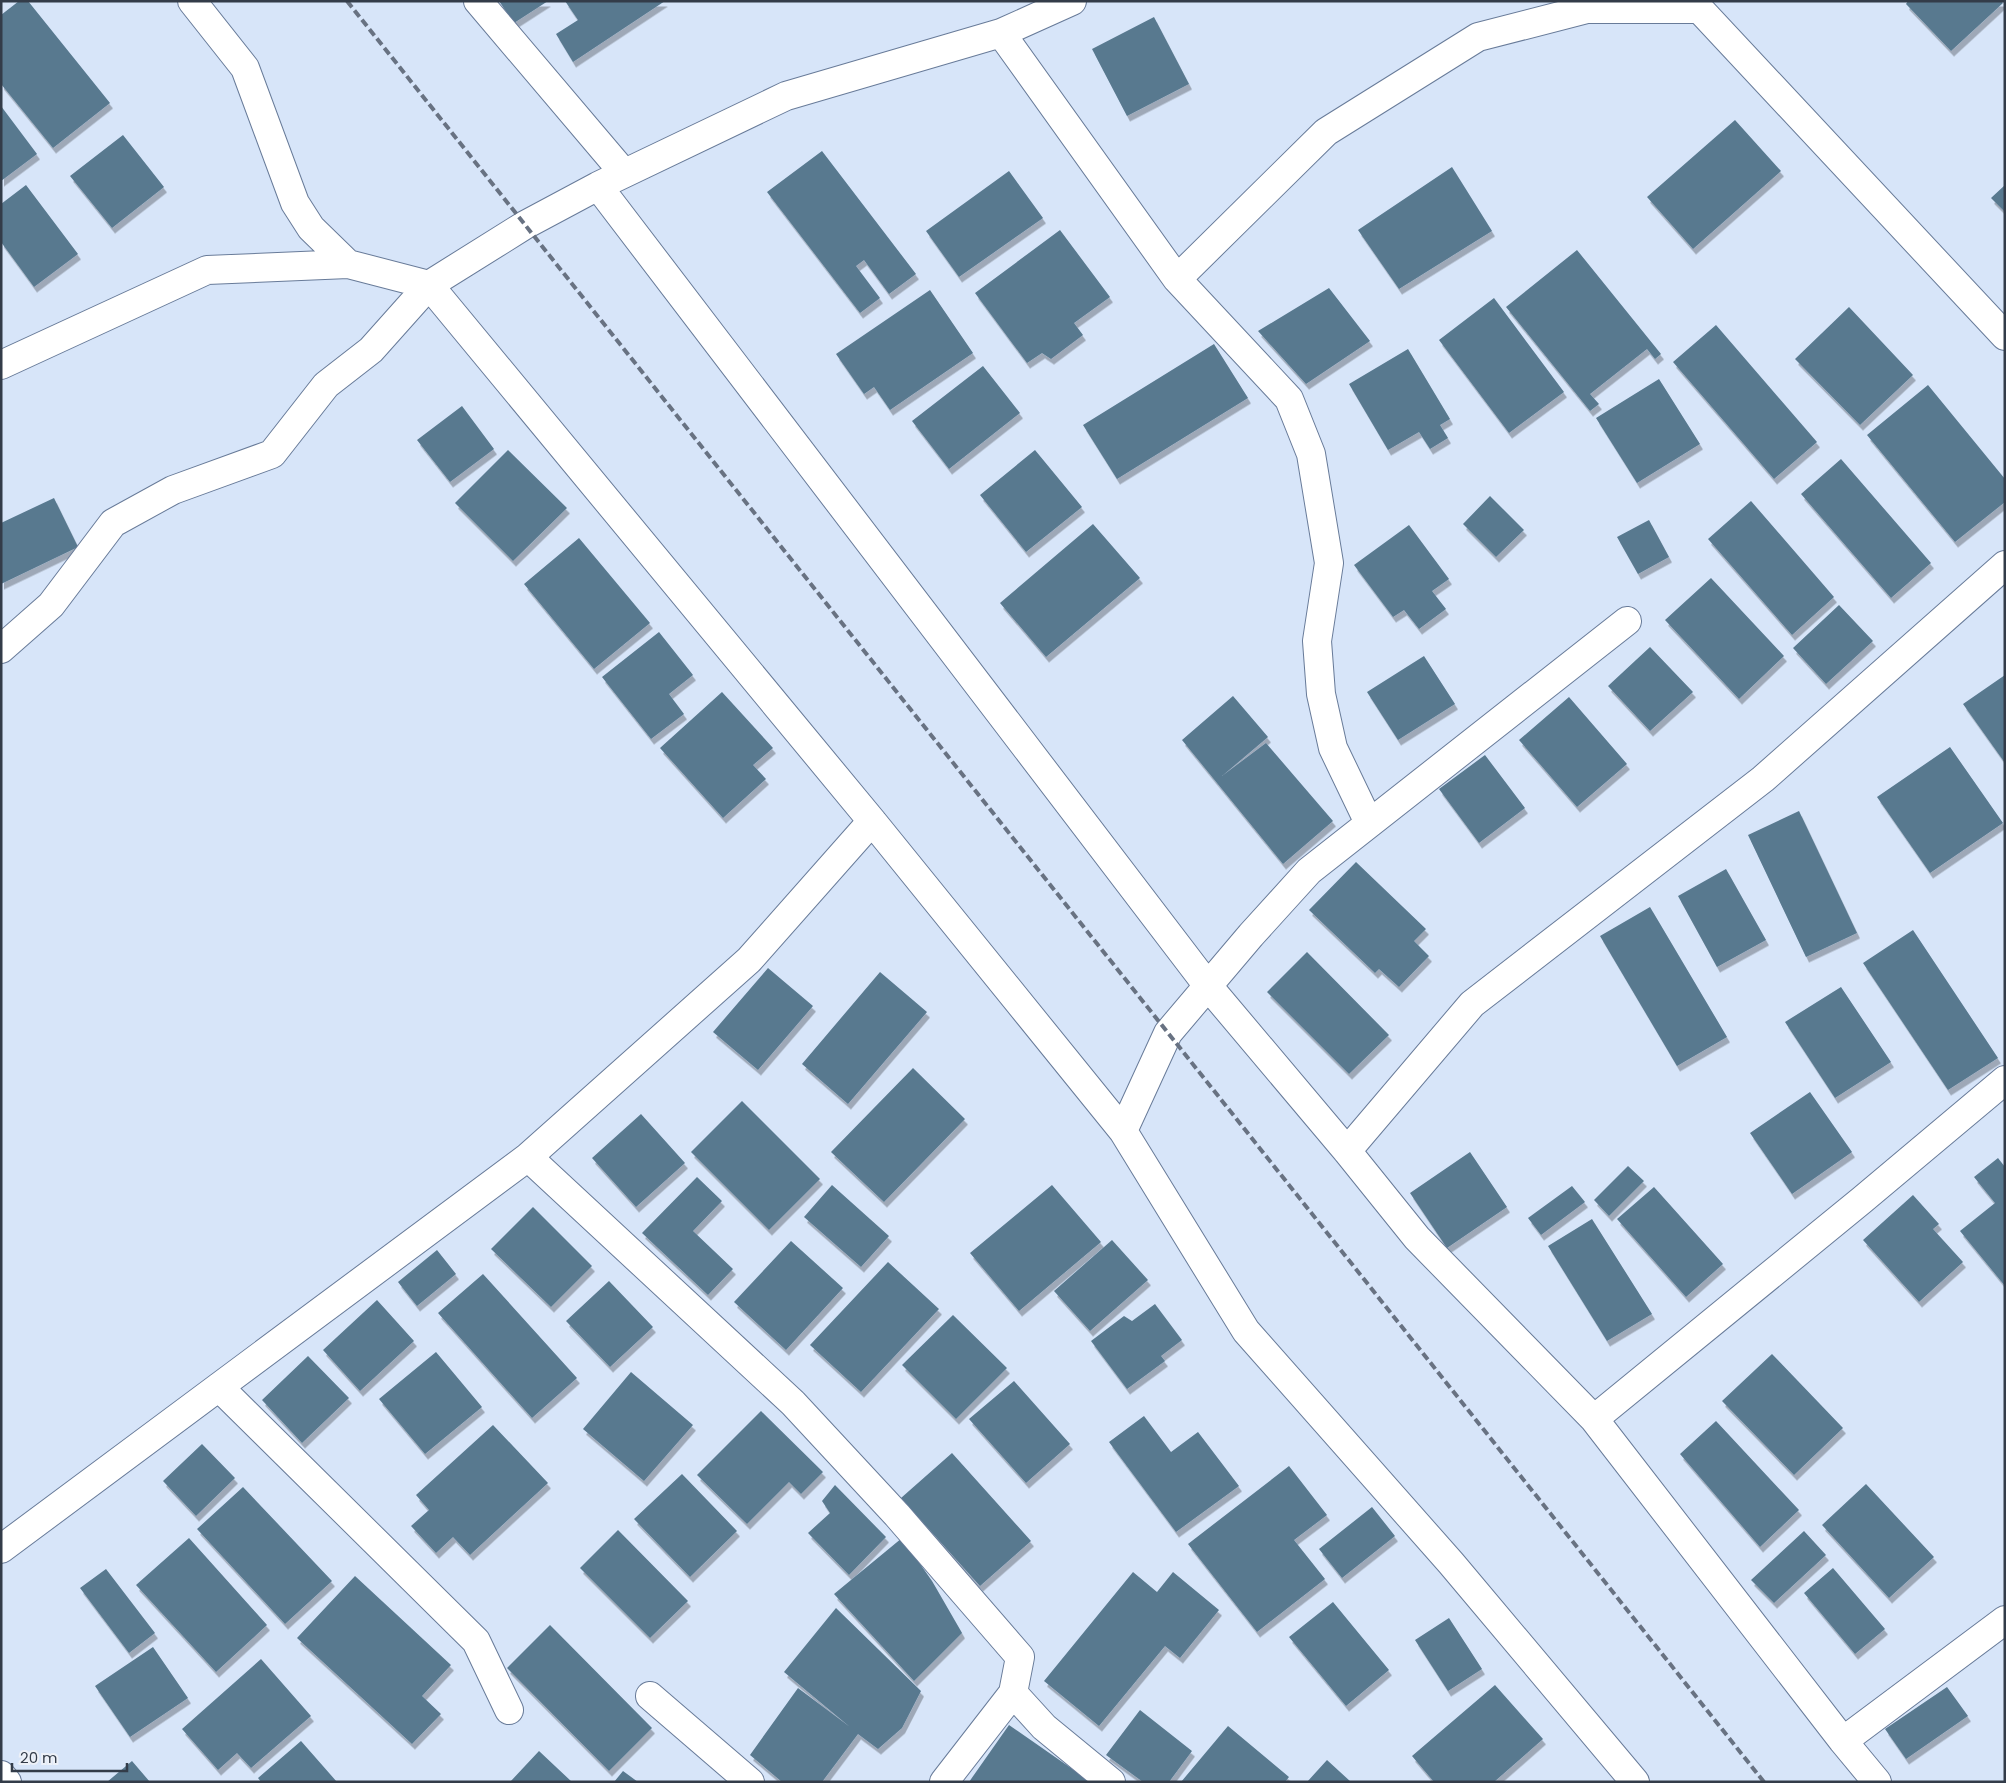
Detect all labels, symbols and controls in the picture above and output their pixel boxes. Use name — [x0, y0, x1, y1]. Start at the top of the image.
scale bar — [12, 1740, 128, 1772]
text: 20 m — [20, 1747, 58, 1768]

